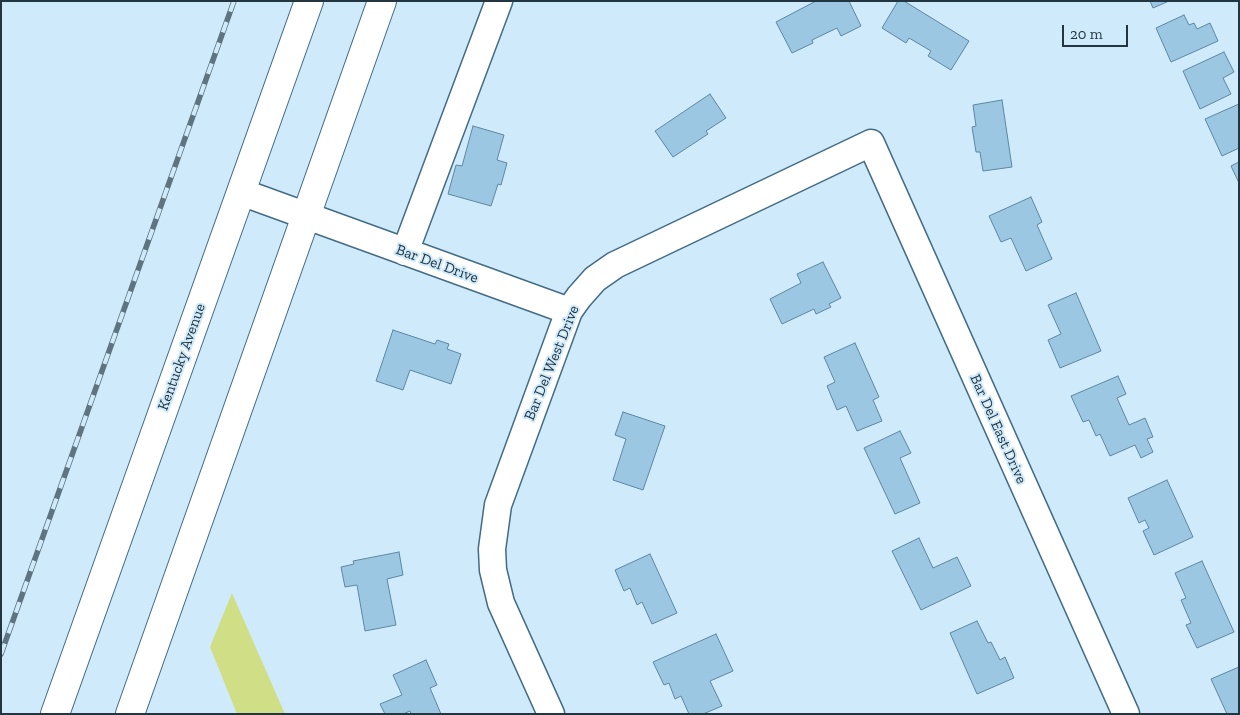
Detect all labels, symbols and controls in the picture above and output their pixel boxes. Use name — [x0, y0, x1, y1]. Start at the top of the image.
scale bar — [1065, 15, 1131, 47]
text: 20 m — [1070, 25, 1103, 43]
street label: Bar Del Drive — [393, 241, 481, 287]
street label: Kentucky Avenue — [154, 301, 210, 413]
street label: Bar Del West Drive — [521, 303, 583, 423]
street label: Bar Del East Drive — [966, 371, 1030, 487]

